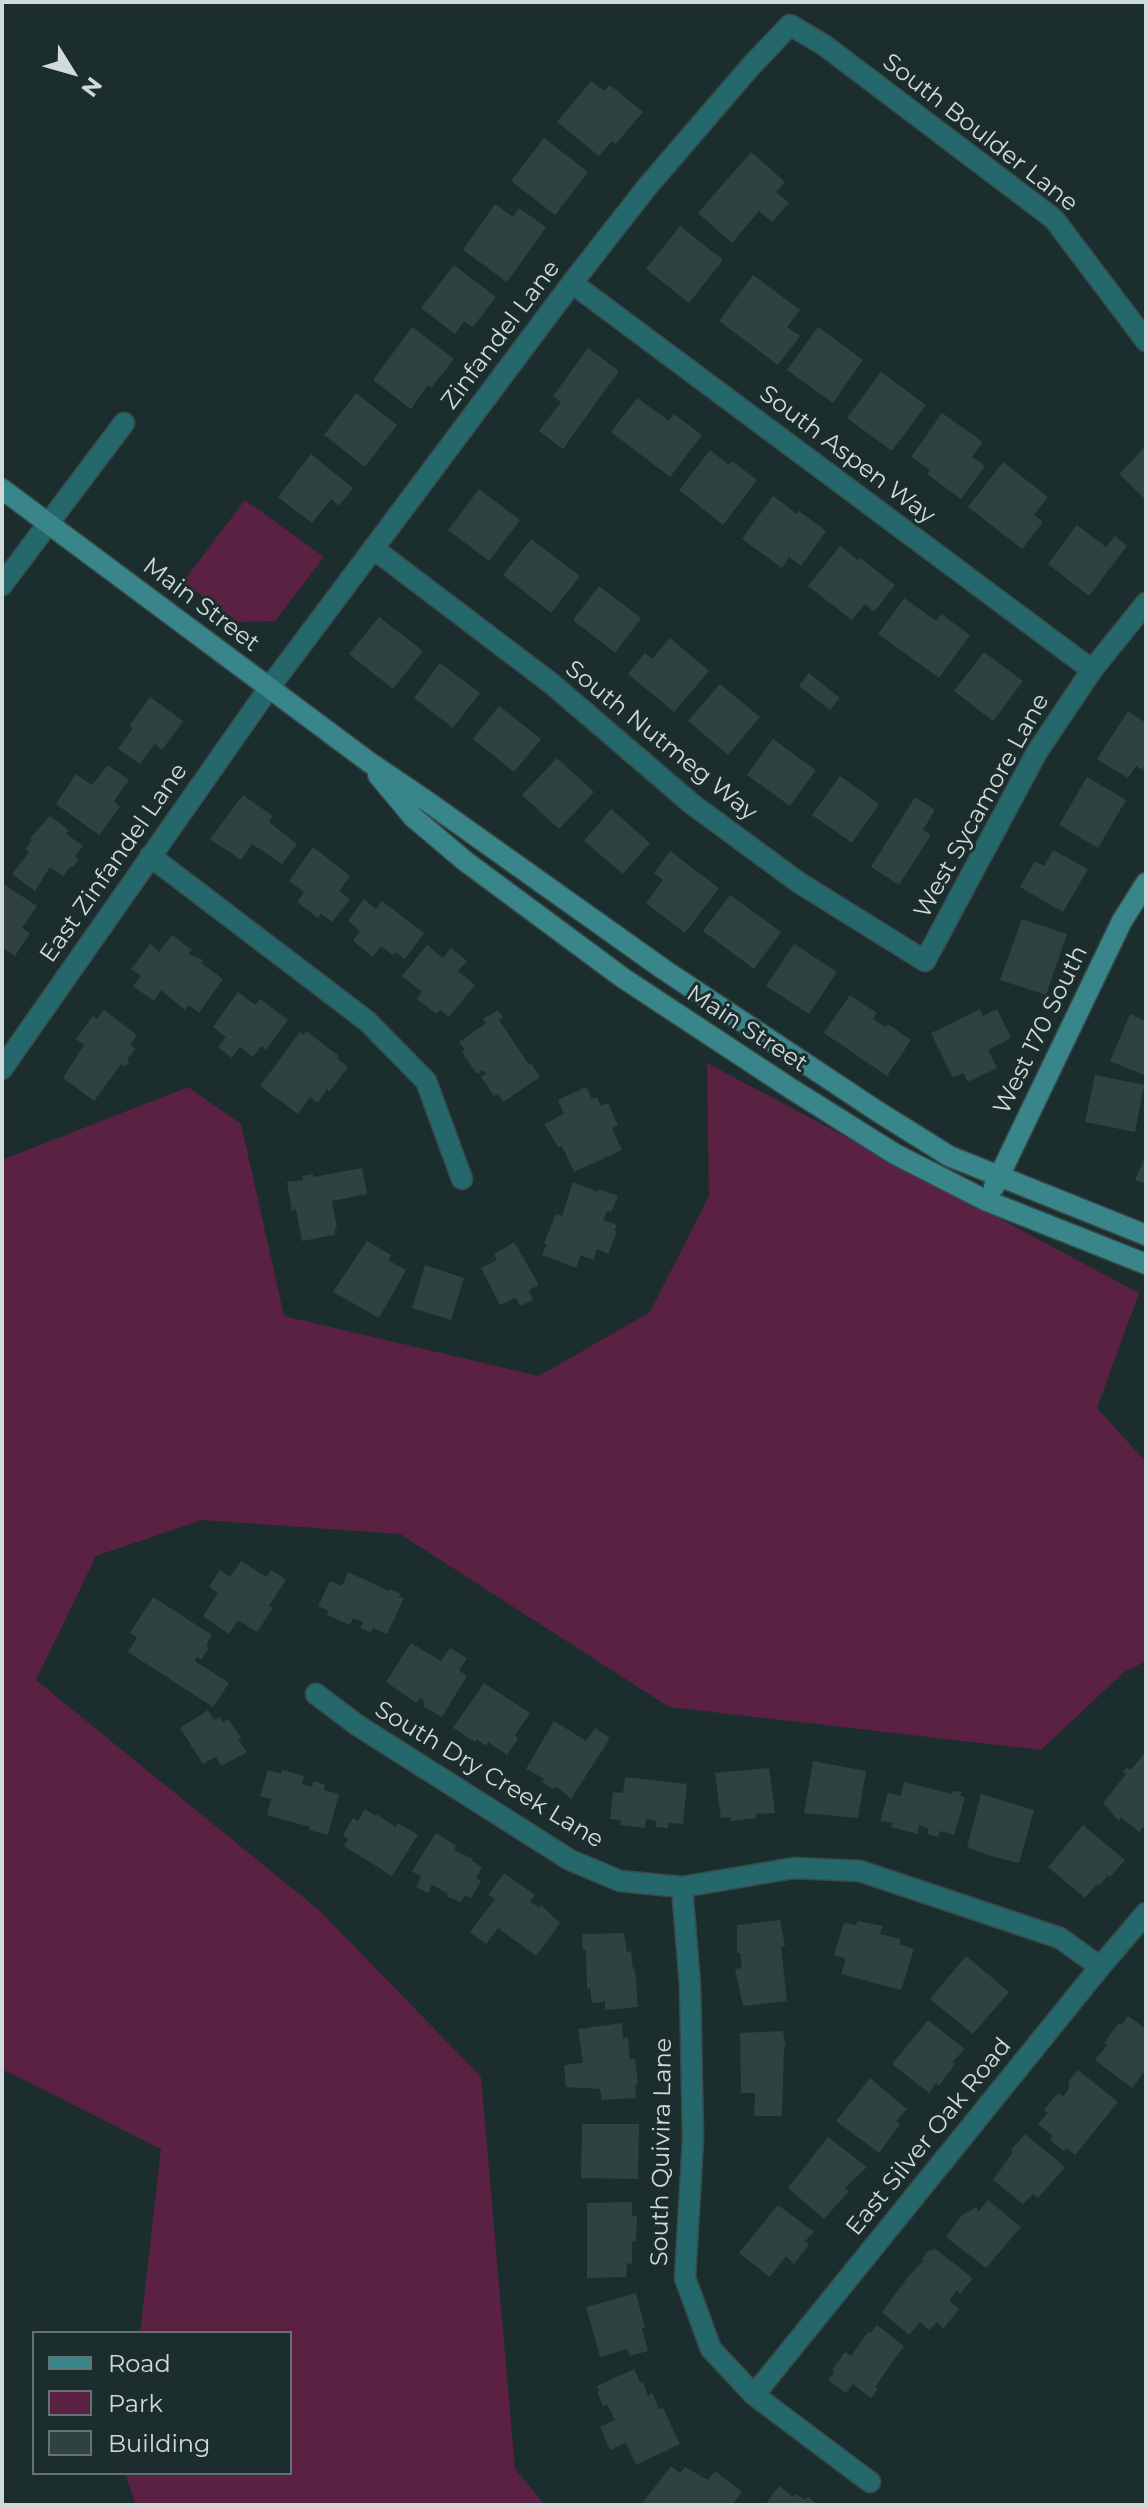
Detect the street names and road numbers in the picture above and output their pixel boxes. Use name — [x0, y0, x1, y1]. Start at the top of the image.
street label: South Boulder Lane — [877, 48, 1083, 218]
street label: Zinfandel Lane — [436, 255, 566, 415]
street label: South Aspen Way — [754, 380, 940, 530]
street label: Main Street — [137, 552, 265, 658]
street label: South Nutmeg Way — [559, 655, 763, 827]
street label: West Sycamore Lane — [908, 689, 1056, 923]
street label: East Zinfandel Lane — [34, 758, 194, 968]
street label: West 170 South — [988, 941, 1094, 1119]
street label: Main Street — [681, 979, 813, 1079]
street label: South Dry Creek Lane — [369, 1695, 609, 1855]
street label: East Silver Oak Road — [840, 2032, 1018, 2242]
street label: South Quivira Lane — [646, 2038, 678, 2266]

